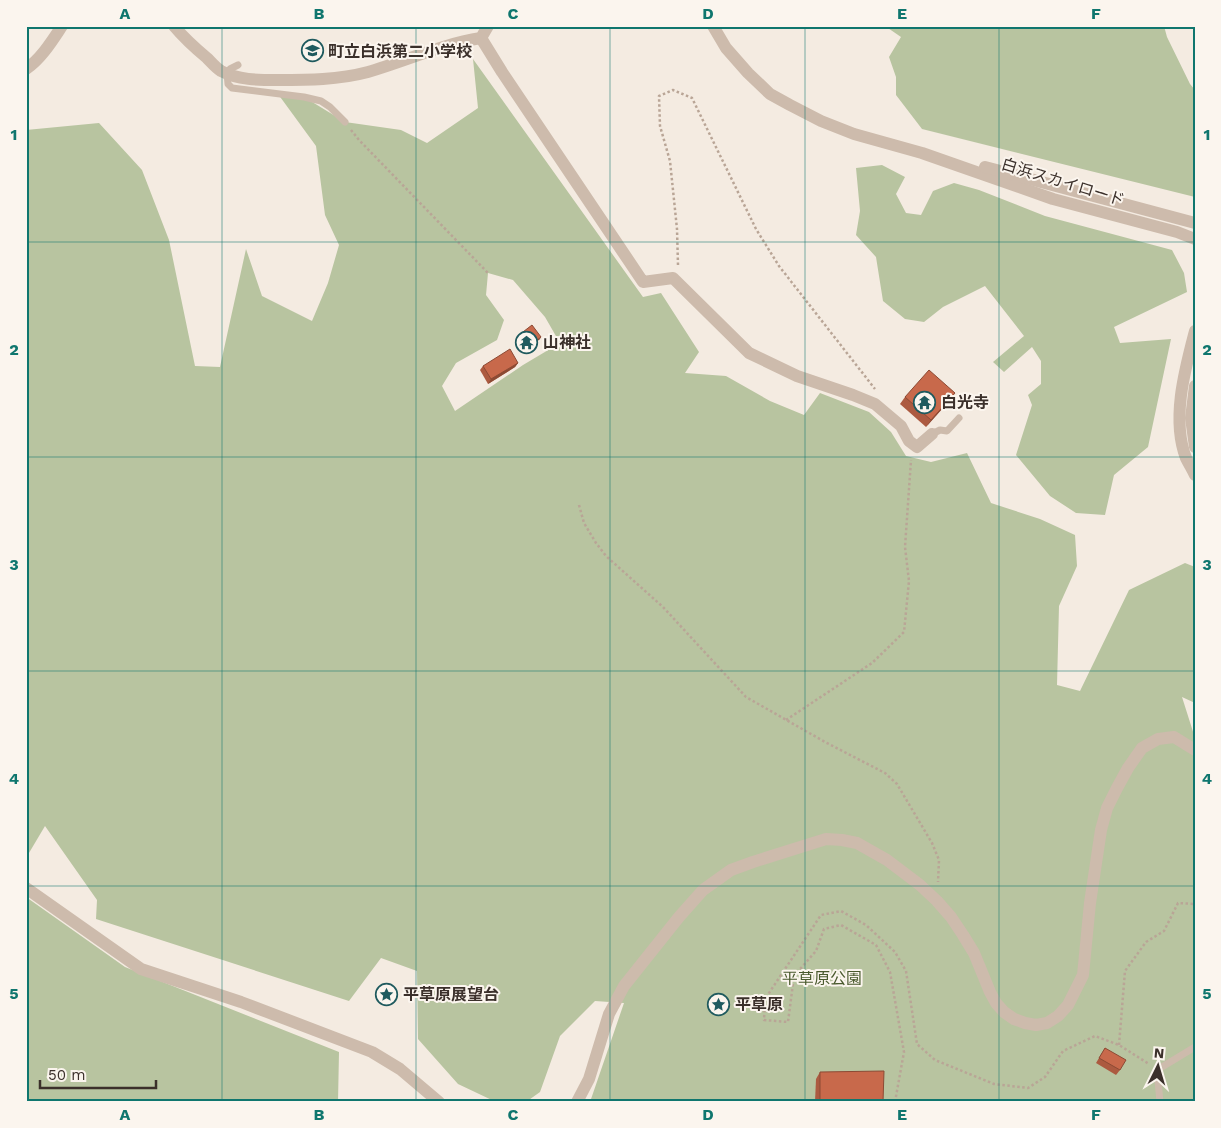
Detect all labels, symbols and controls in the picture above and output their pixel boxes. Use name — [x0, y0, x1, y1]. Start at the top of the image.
text: A — [120, 4, 131, 23]
text: B — [314, 4, 325, 23]
text: C — [508, 4, 519, 23]
text: D — [702, 4, 714, 23]
text: E — [897, 4, 907, 23]
text: F — [1091, 4, 1101, 23]
school or university icon: 町立白浜第二小学校 — [300, 39, 324, 63]
place label: 町立白浜第二小学校 — [328, 42, 472, 61]
text: 1 — [11, 125, 17, 144]
text: 1 — [1204, 125, 1210, 144]
street label: 白浜スカイロード — [999, 154, 1127, 210]
temple icon: 山神社 — [515, 330, 539, 354]
place label: 山神社 — [543, 333, 591, 352]
text: 2 — [9, 340, 19, 359]
text: 2 — [1202, 340, 1212, 359]
temple icon: 白光寺 — [913, 390, 937, 414]
place label: 白光寺 — [941, 393, 989, 412]
text: 3 — [9, 555, 19, 574]
text: 3 — [1202, 555, 1212, 574]
text: 4 — [9, 769, 19, 788]
text: 4 — [1202, 769, 1212, 788]
park label: 平草原公園 — [782, 969, 862, 988]
place icon: 平草原展望台 — [375, 982, 399, 1006]
text: 5 — [9, 984, 19, 1003]
text: 5 — [1202, 984, 1212, 1003]
place label: 平草原展望台 — [403, 985, 499, 1004]
place icon: 平草原 — [707, 992, 731, 1016]
place label: 平草原 — [735, 995, 783, 1014]
north arrow — [1134, 1040, 1184, 1090]
text: N — [1153, 1045, 1165, 1061]
scale bar — [40, 1058, 156, 1090]
text: 50 m — [48, 1066, 85, 1084]
text: A — [120, 1105, 131, 1124]
text: B — [314, 1105, 325, 1124]
text: C — [508, 1105, 519, 1124]
text: D — [702, 1105, 714, 1124]
text: E — [897, 1105, 907, 1124]
text: F — [1091, 1105, 1101, 1124]

